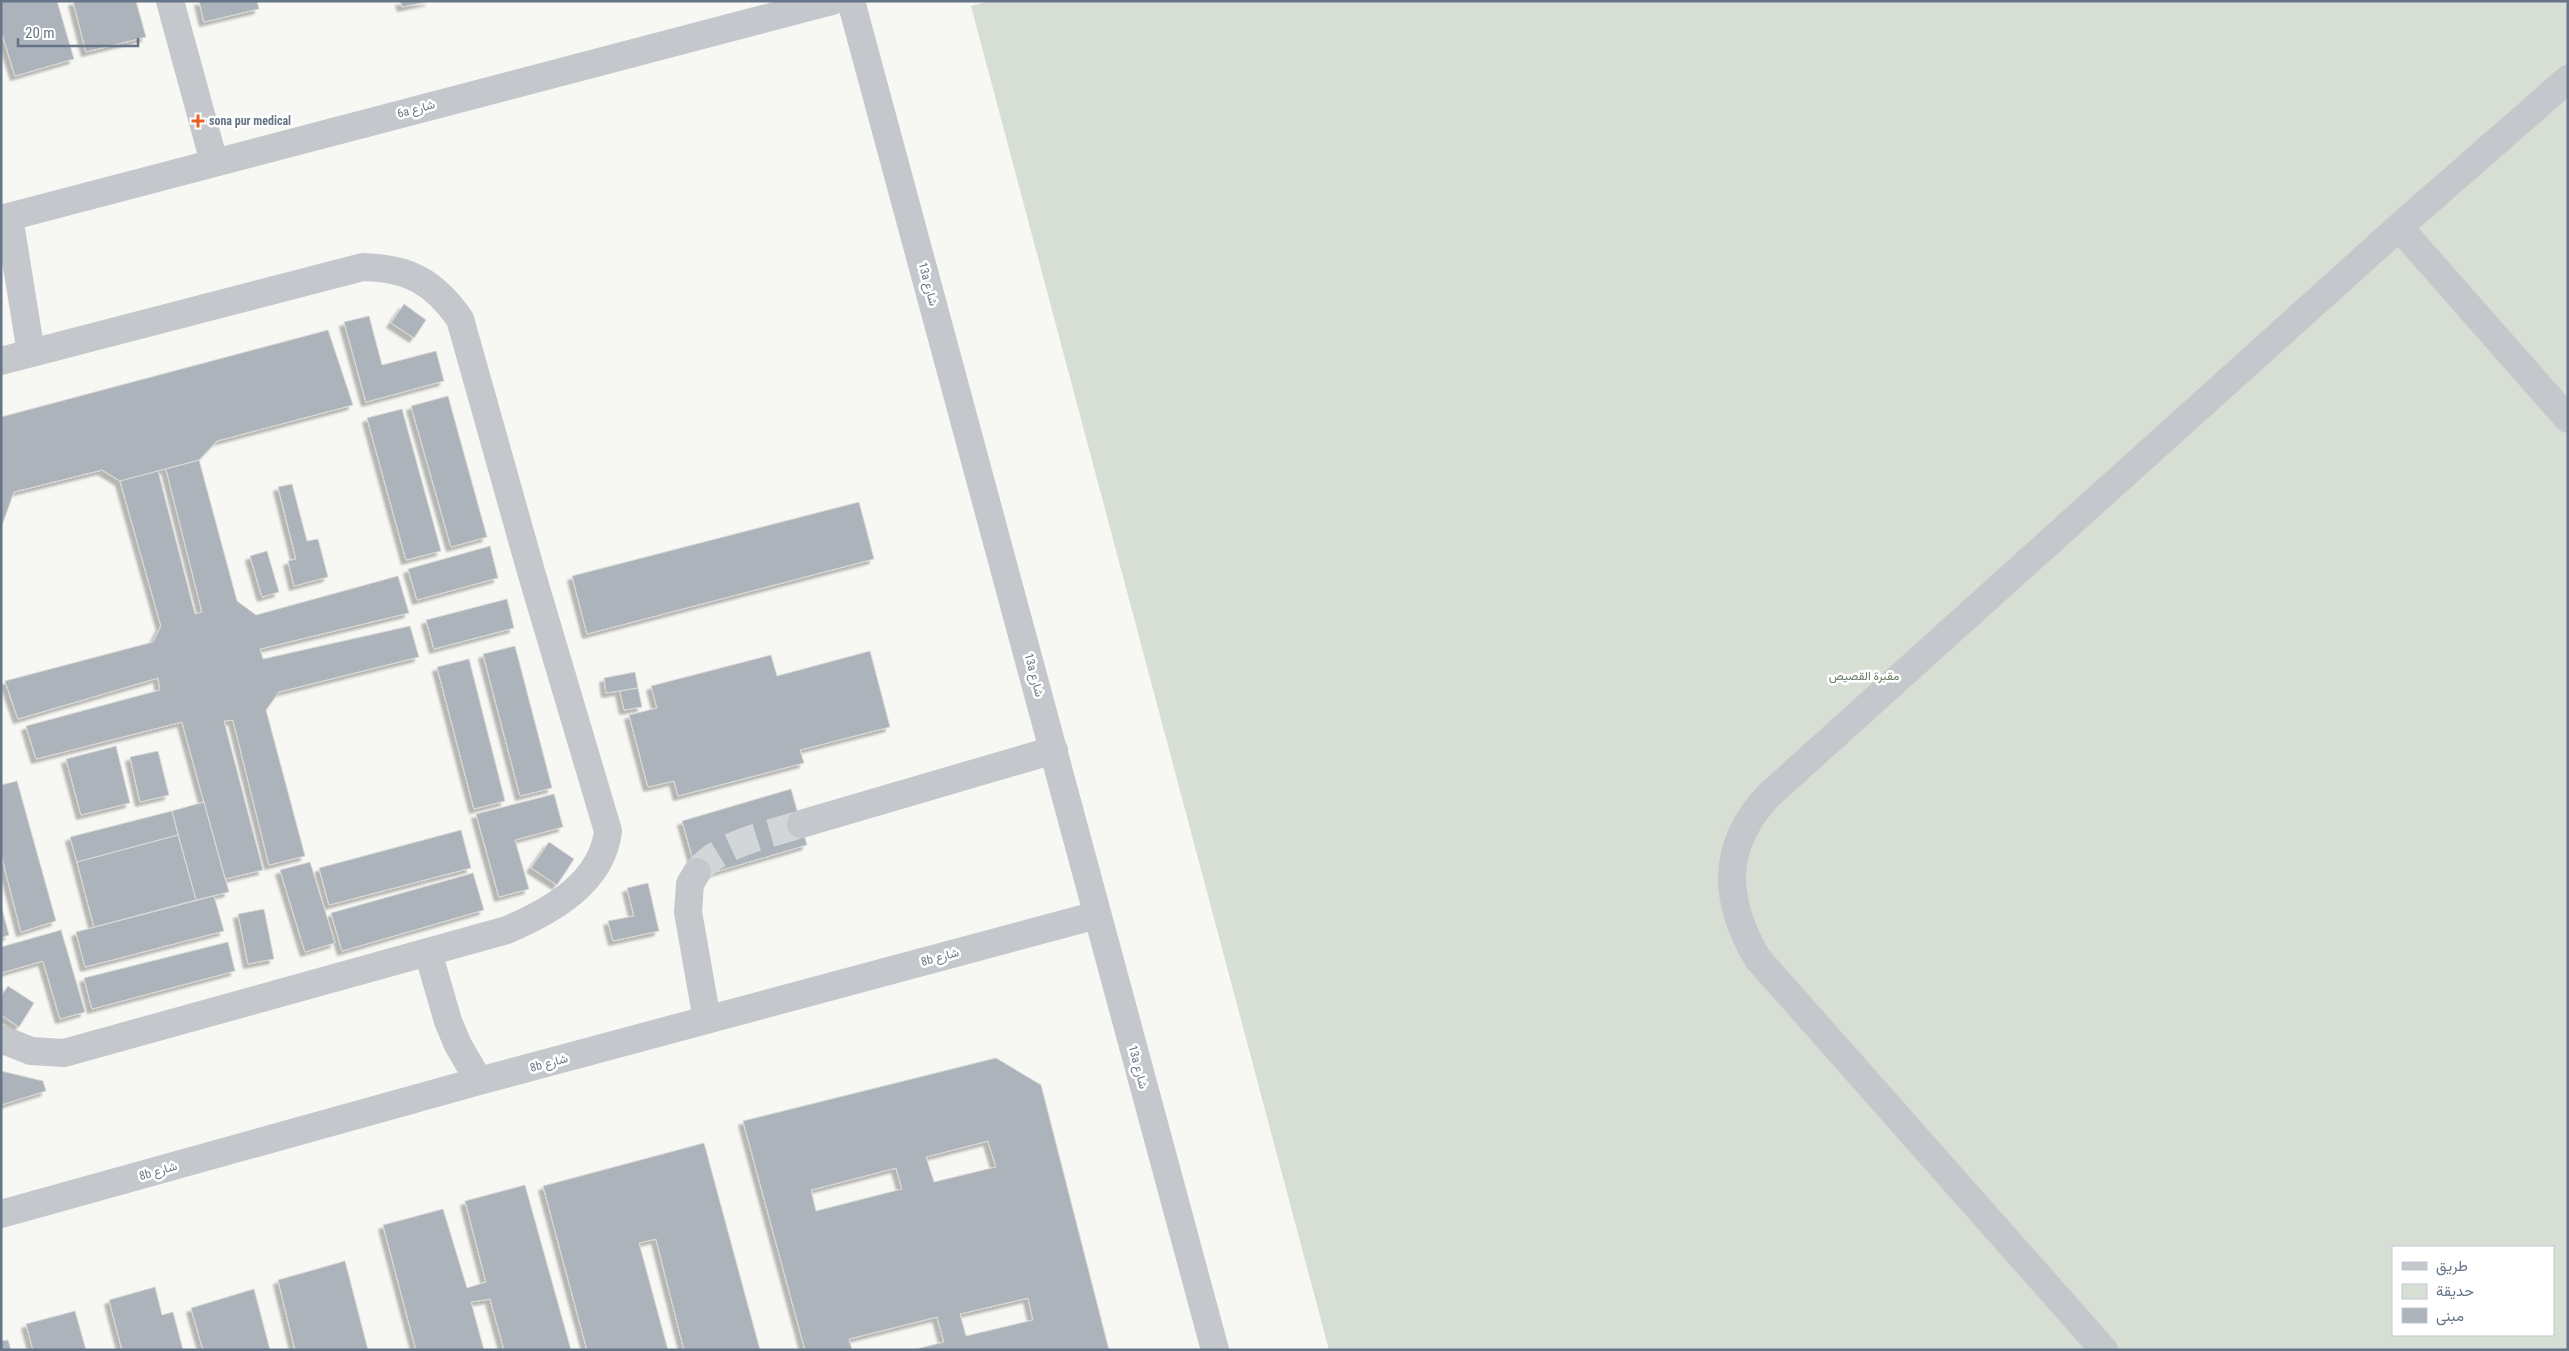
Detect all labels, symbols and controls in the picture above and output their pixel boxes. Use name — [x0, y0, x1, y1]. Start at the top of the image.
scale bar — [18, 15, 138, 47]
text: 20 m — [25, 24, 55, 42]
street label: 6a شارع — [396, 97, 437, 123]
marker: sona pur medical — [191, 114, 205, 128]
place label: sona pur medical — [209, 114, 291, 128]
street label: 13a شارع — [914, 261, 941, 308]
street label: 13a شارع — [1020, 652, 1047, 699]
park label: مقبرة القصيص — [1829, 669, 1899, 684]
street label: 8b شارع — [919, 945, 961, 971]
street label: 13a شارع — [1124, 1044, 1151, 1091]
street label: 8b شارع — [528, 1051, 570, 1077]
street label: 8b شارع — [137, 1159, 179, 1185]
legend — [2392, 1246, 2554, 1336]
text: طريق — [2436, 1257, 2468, 1276]
text: حديقة — [2436, 1282, 2474, 1300]
text: مبنى — [2436, 1307, 2464, 1326]

